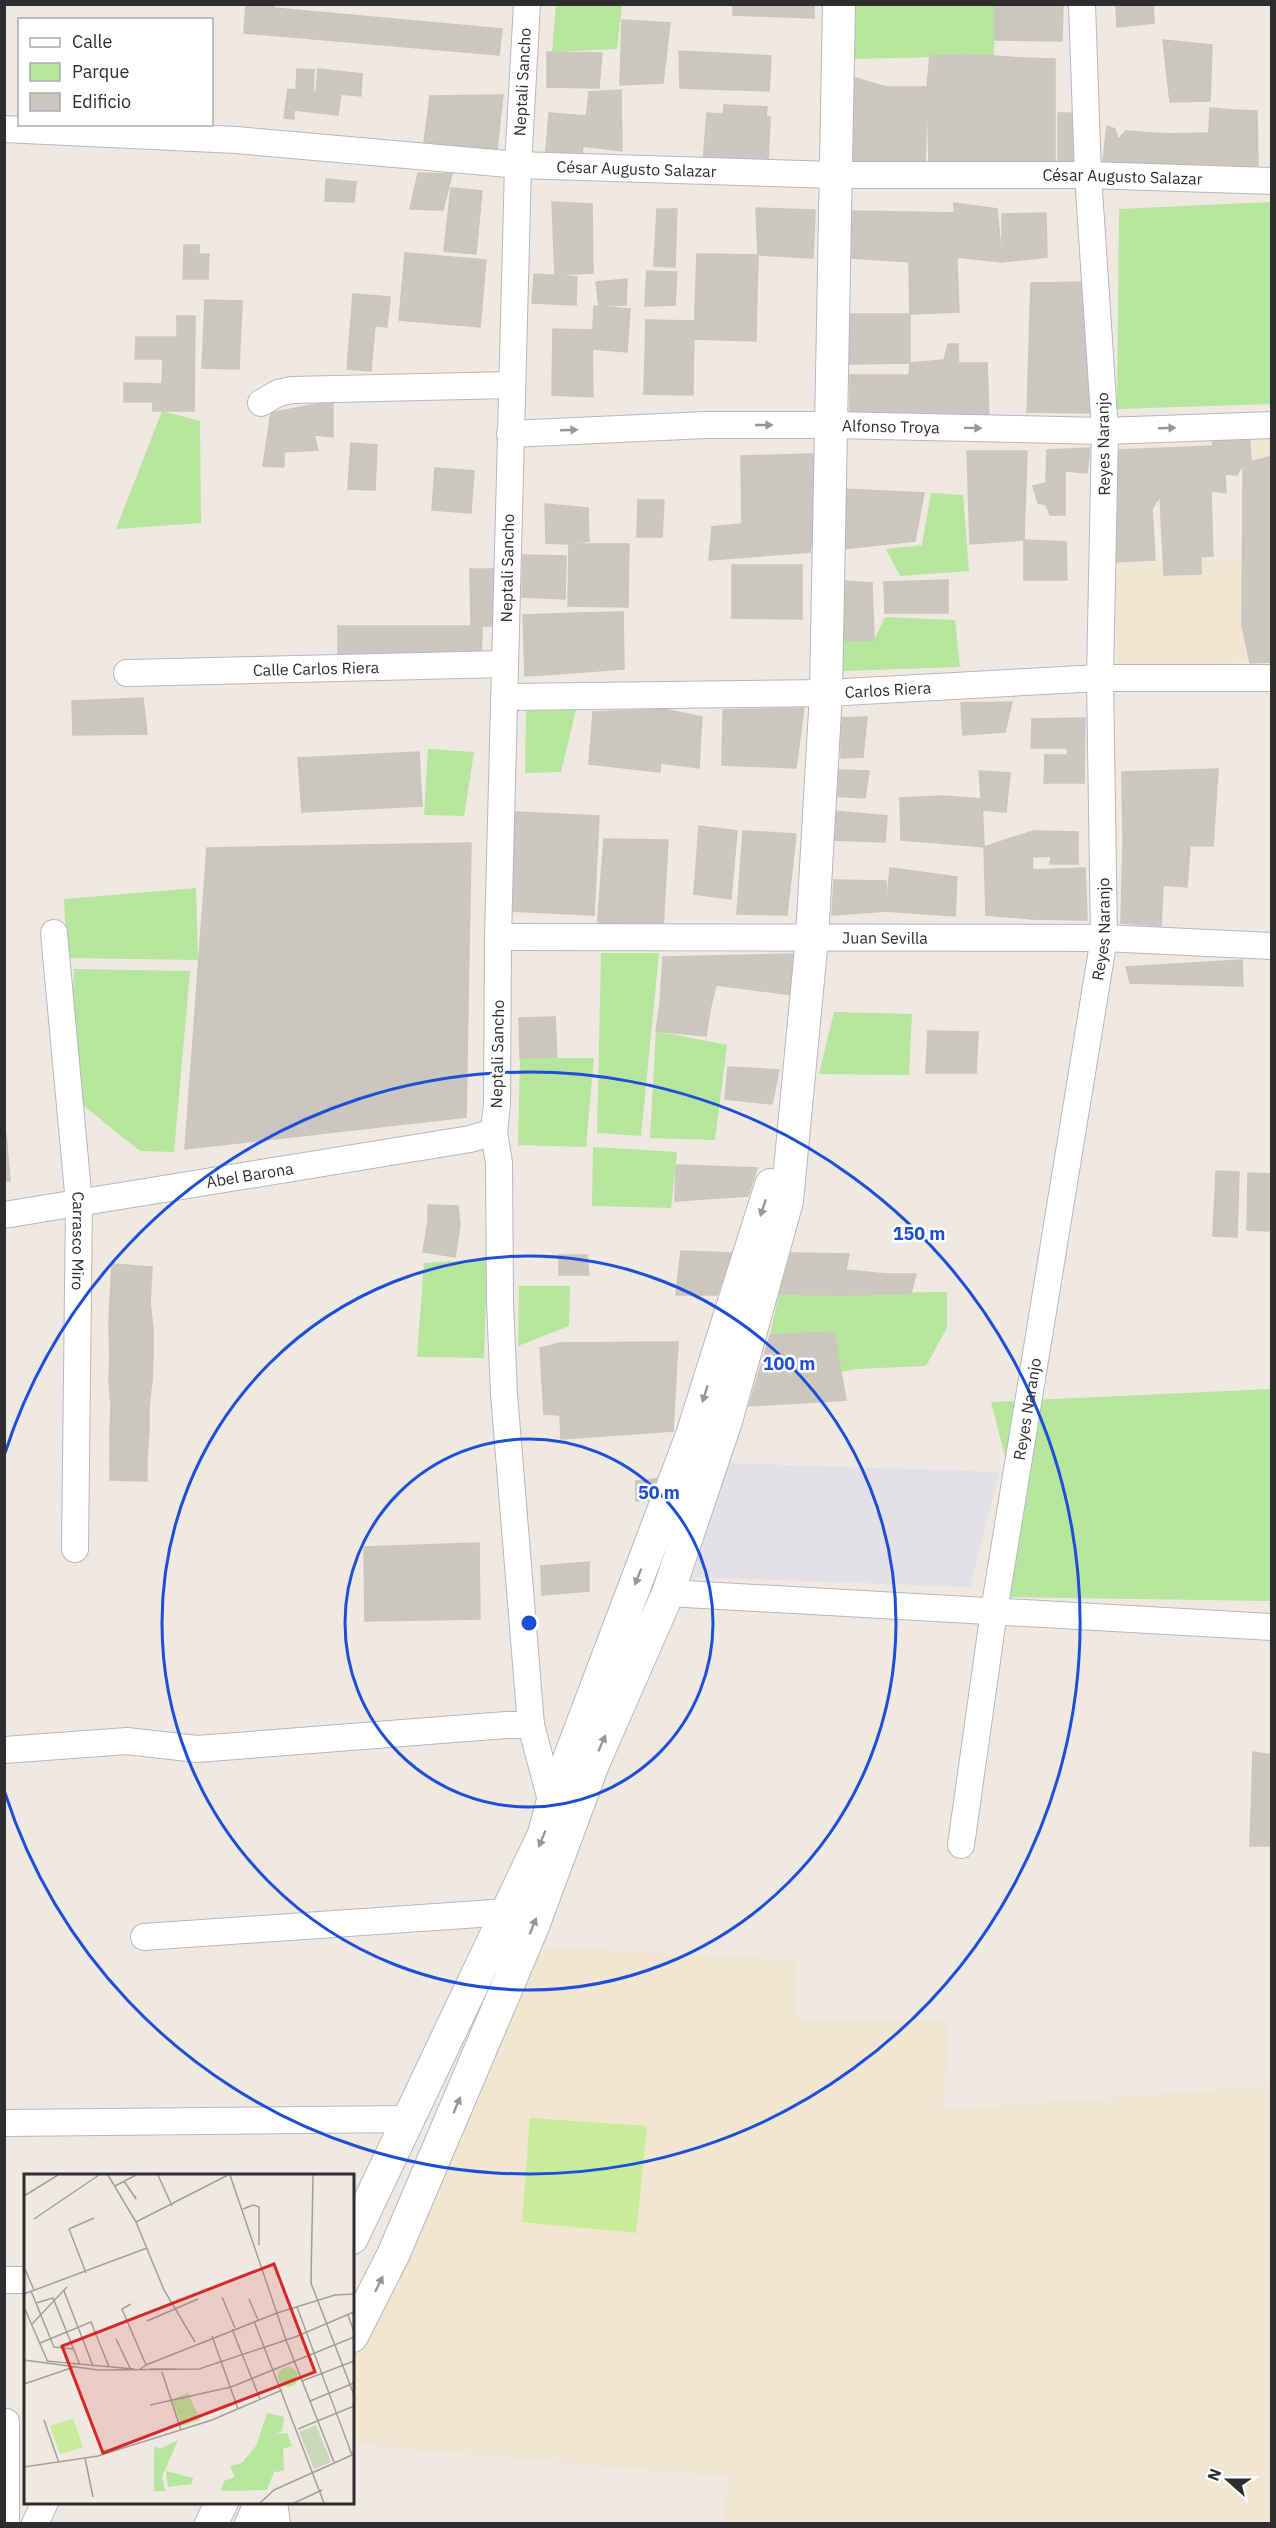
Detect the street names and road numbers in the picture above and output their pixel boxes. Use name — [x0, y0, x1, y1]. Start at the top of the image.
street label: Neptali Sancho — [509, 27, 535, 137]
street label: César Augusto Salazar — [556, 156, 717, 181]
street label: César Augusto Salazar — [1042, 165, 1203, 189]
street label: Reyes Naranjo — [1092, 392, 1114, 496]
street label: Alfonso Troya — [842, 415, 940, 437]
street label: Neptali Sancho — [496, 513, 518, 622]
street label: Calle Carlos Riera — [253, 657, 380, 680]
street label: Carlos Riera — [844, 677, 932, 702]
street label: Reyes Naranjo — [1087, 877, 1114, 982]
street label: Juan Sevilla — [842, 928, 928, 948]
street label: Neptali Sancho — [486, 999, 508, 1108]
street label: Abel Barona — [205, 1158, 295, 1192]
street label: Carrasco Miro — [68, 1190, 89, 1290]
street label: Reyes Naranjo — [1009, 1356, 1045, 1462]

